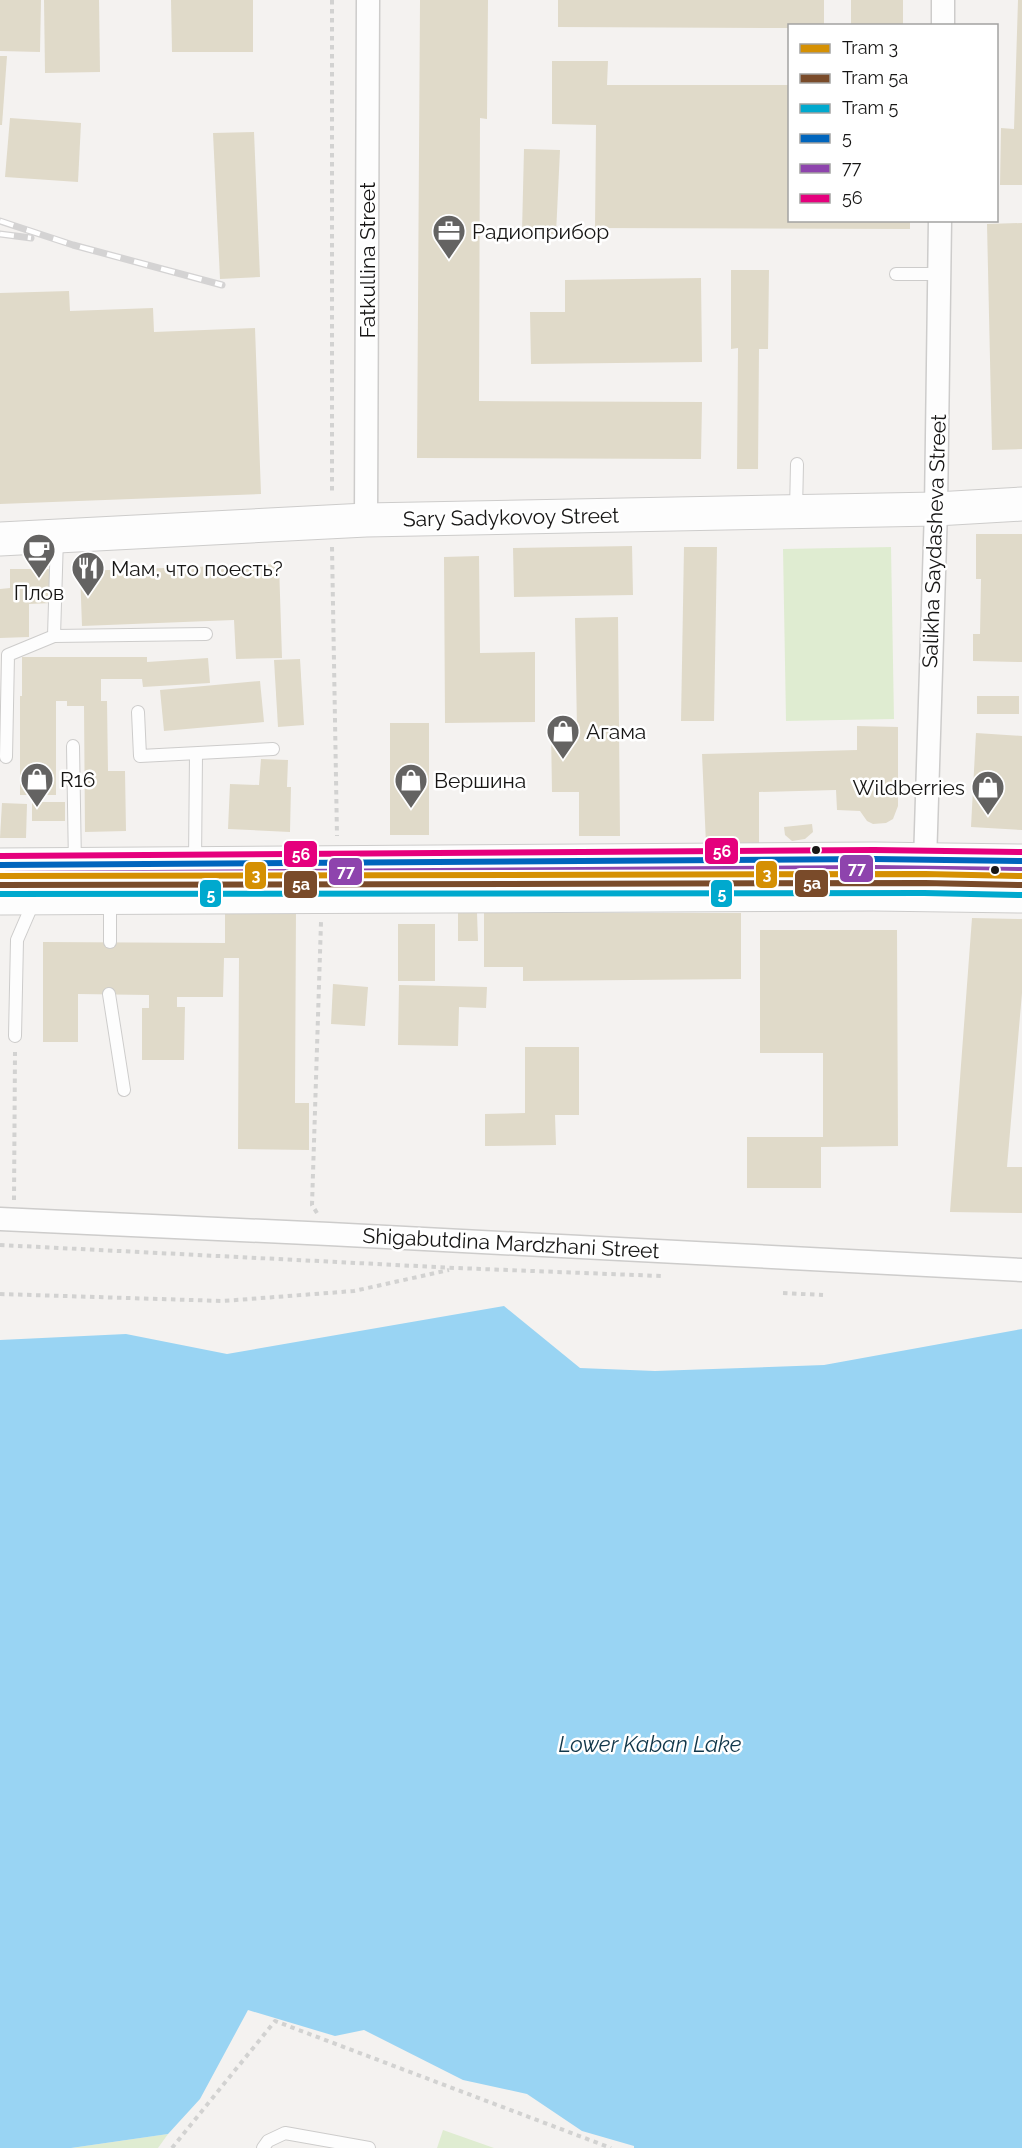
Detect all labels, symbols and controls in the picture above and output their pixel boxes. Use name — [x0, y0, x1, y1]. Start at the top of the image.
legend — [788, 24, 998, 222]
text: Tram 3 — [842, 37, 898, 58]
text: Tram 5а — [842, 67, 908, 88]
text: Tram 5 — [842, 97, 899, 118]
text: 5 — [842, 127, 852, 148]
text: 77 — [842, 157, 862, 178]
street label: Fatkullina Street — [355, 182, 380, 338]
text: 56 — [842, 187, 863, 208]
office icon: Радиоприбор — [431, 213, 467, 260]
place label: Радиоприбор — [472, 219, 609, 244]
street label: Salikha Saydasheva Street — [917, 413, 951, 669]
street label: Sary Sadykovoy Street — [403, 503, 619, 531]
cafe icon: Плов — [21, 532, 57, 579]
restaurant icon: Мам, что поесть? — [70, 550, 106, 597]
place label: Мам, что поесть? — [111, 556, 283, 581]
place label: Плов — [14, 580, 64, 605]
shop icon: Агама — [545, 713, 581, 760]
place label: Агама — [586, 719, 646, 744]
shop icon: R16 — [19, 761, 55, 808]
shop icon: Вершина — [393, 762, 429, 809]
place label: R16 — [60, 767, 95, 792]
place label: Вершина — [434, 768, 526, 793]
shop icon: Wildberries — [970, 769, 1006, 816]
place label: Wildberries — [853, 775, 965, 800]
line badge: 56 — [704, 837, 739, 865]
line badge: 56 — [283, 840, 318, 868]
text: 56 — [713, 842, 732, 861]
unlabelled marker — [810, 844, 822, 856]
text: 56 — [292, 845, 311, 864]
line badge: 77 — [839, 854, 874, 883]
line badge: 77 — [328, 857, 363, 886]
text: 77 — [848, 859, 866, 878]
line badge: 3 — [755, 860, 778, 889]
line badge: 3 — [244, 861, 267, 890]
text: 77 — [337, 862, 355, 881]
unlabelled marker — [989, 864, 1001, 876]
text: 3 — [763, 865, 772, 884]
text: 3 — [252, 866, 261, 885]
line badge: 5а — [794, 869, 829, 898]
line badge: 5а — [283, 870, 318, 899]
text: 5а — [803, 874, 821, 893]
text: 5а — [292, 875, 310, 894]
line badge: 5 — [199, 879, 222, 908]
line badge: 5 — [710, 879, 733, 908]
text: 5 — [718, 884, 727, 903]
text: 5 — [207, 885, 216, 904]
street label: Shigabutdina Mardzhani Street — [362, 1223, 660, 1263]
water label: Lower Kaban Lake — [558, 1731, 742, 1757]

